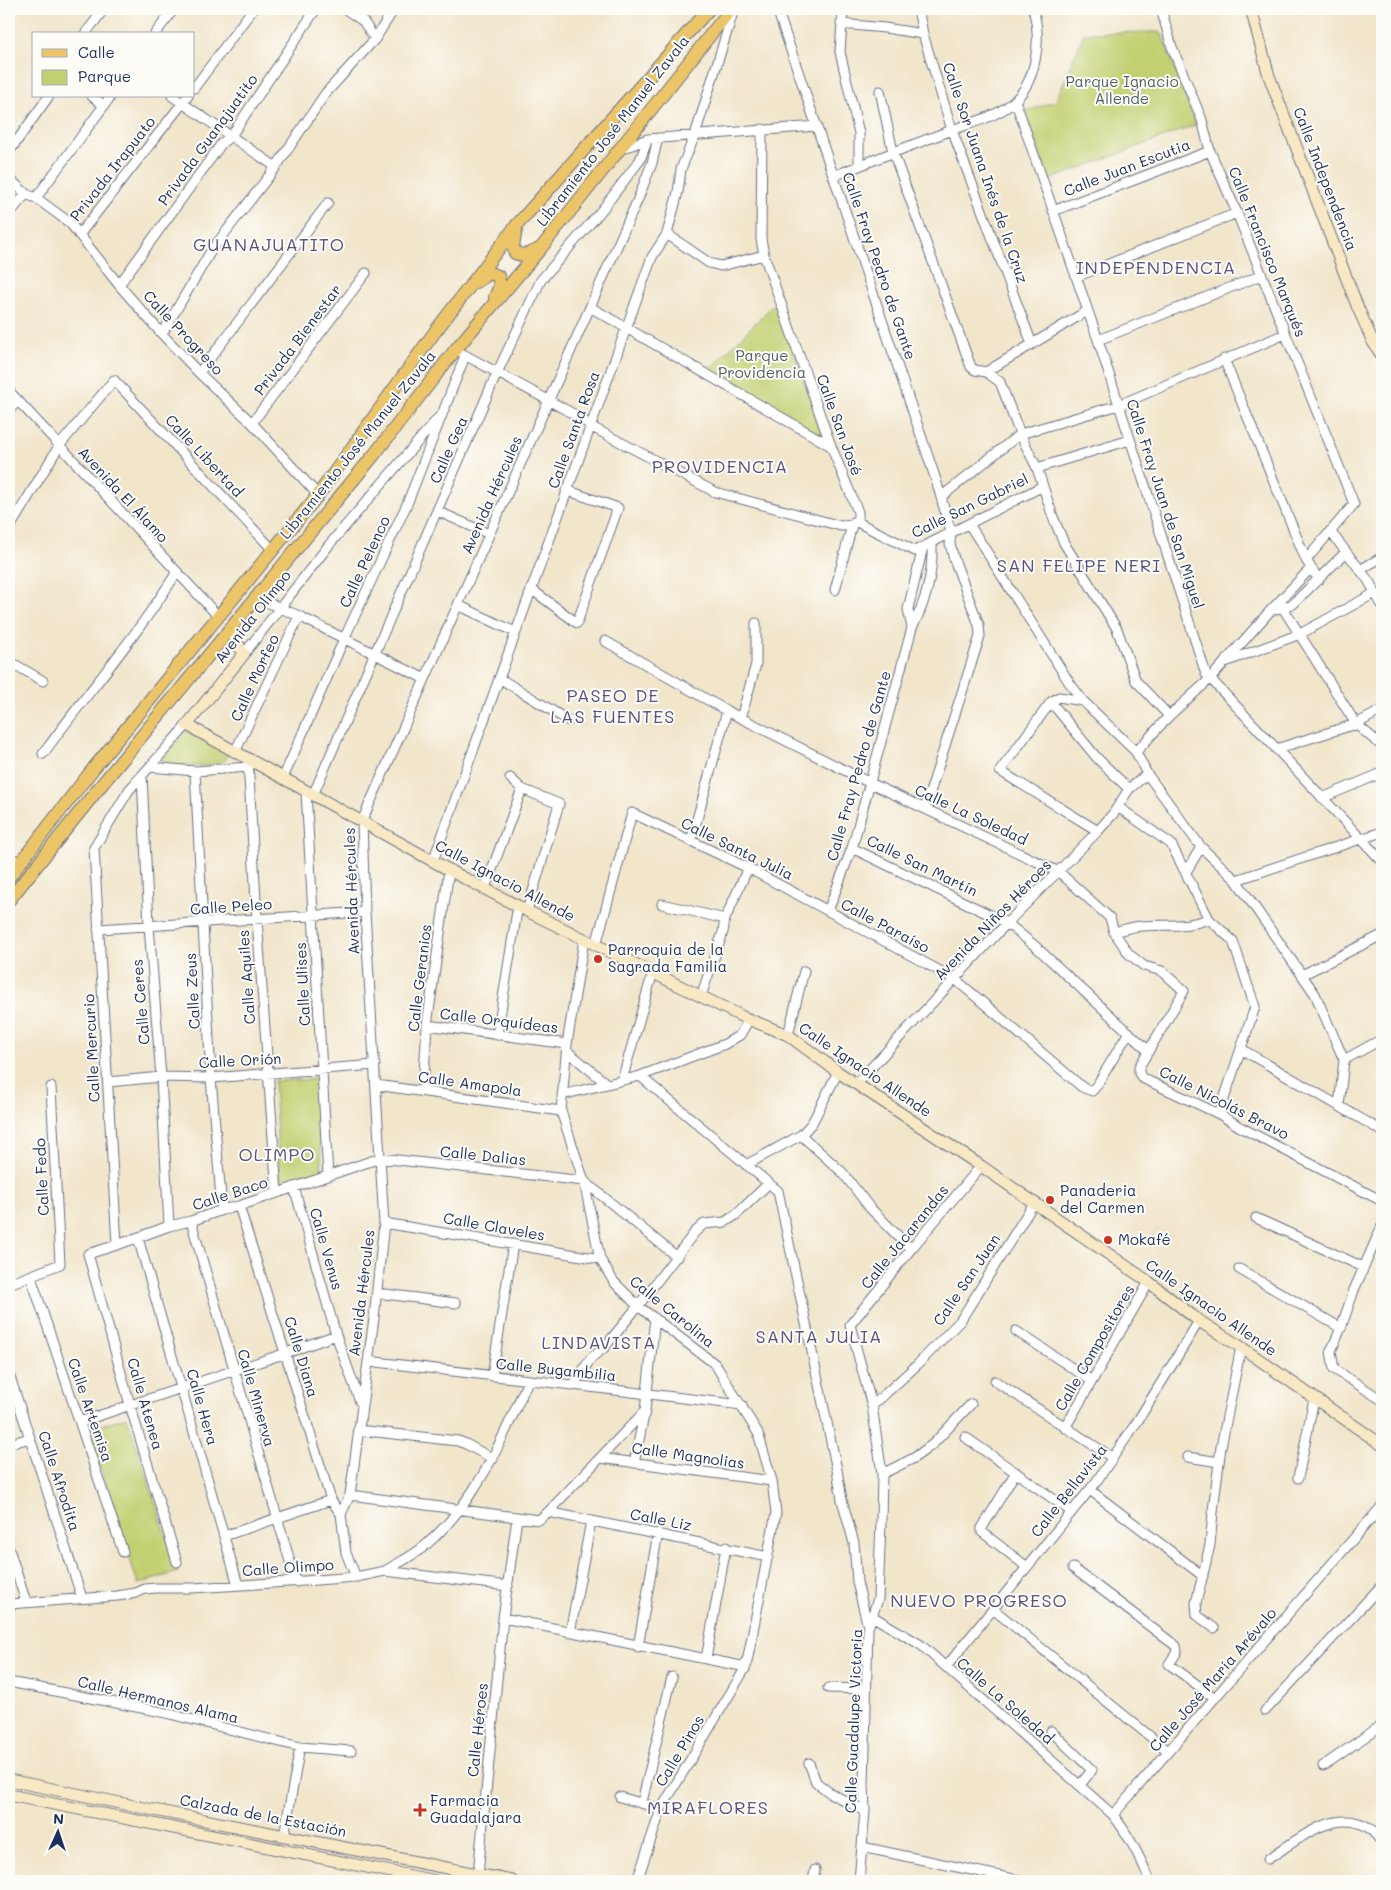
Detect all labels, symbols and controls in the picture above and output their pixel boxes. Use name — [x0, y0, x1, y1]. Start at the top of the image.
street label: Libramiento José Manuel Zavala — [531, 31, 693, 230]
legend — [32, 32, 195, 98]
text: Calle — [78, 42, 115, 62]
street label: Calle Sor Juana Inés de la Cruz — [939, 60, 1033, 286]
text: Parque — [78, 66, 131, 86]
street label: Privada Guanajuatito — [153, 70, 262, 209]
park label: Parque Ignacio Allende — [1065, 71, 1179, 108]
street label: Calle Independencia — [1289, 104, 1363, 253]
street label: Privada Irapuato — [65, 112, 160, 225]
street label: Calle Juan Escutia — [1061, 134, 1193, 200]
street label: Calle Francisco Marqués — [1225, 164, 1311, 340]
street label: Calle Fray Pedro de Gante — [838, 169, 921, 362]
district label: GUANAJUATITO — [193, 232, 345, 256]
district label: INDEPENDENCIA — [1076, 255, 1236, 279]
street label: Privada Bienestar — [249, 280, 345, 399]
street label: Calle Progreso — [139, 286, 228, 379]
park label: Parque Providencia — [718, 345, 806, 382]
street label: Libramiento José Manuel Zavala — [275, 346, 440, 543]
street label: Calle Santa Rosa — [543, 368, 604, 491]
street label: Calle San José — [812, 371, 868, 478]
street label: Calle Fray Juan de San Miguel — [1123, 396, 1209, 611]
street label: Calle Libertad — [161, 410, 248, 501]
street label: Calle Gea — [424, 413, 472, 486]
street label: Avenida Hércules — [456, 432, 526, 557]
street label: Avenida El Álamo — [74, 442, 173, 547]
district label: PROVIDENCIA — [652, 454, 788, 478]
street label: Calle San Gabriel — [908, 468, 1031, 542]
street label: Calle Pelenco — [334, 512, 394, 611]
district label: SAN FELIPE NERI — [997, 553, 1161, 577]
street label: Avenida Olimpo — [210, 566, 295, 667]
street label: Calle Morfeo — [225, 631, 283, 724]
street label: Calle Fray Pedro de Gante — [821, 668, 895, 863]
district label: PASEO DE LAS FUENTES — [551, 683, 675, 728]
street label: Calle La Soledad — [912, 779, 1031, 849]
street label: Calle Santa Julia — [678, 812, 797, 884]
street label: Avenida Hércules — [339, 827, 363, 955]
street label: Calle San Martín — [864, 830, 981, 901]
street label: Calle Ignacio Allende — [432, 835, 579, 926]
street label: Avenida Niños Héroes — [929, 855, 1055, 984]
street label: Calle Peleo — [189, 893, 273, 919]
street label: Calle Paraíso — [838, 893, 933, 957]
street label: Calle Geranios — [402, 923, 436, 1033]
street label: Calle Aquiles — [233, 929, 259, 1025]
place label: Parroquia de la Sagrada Familia — [608, 939, 727, 976]
street label: Calle Ulises — [290, 942, 314, 1026]
street label: Calle Zeus — [180, 952, 204, 1030]
marker: Parroquia de la Sagrada Familia — [592, 953, 604, 965]
street label: Calle Ceres — [126, 958, 154, 1046]
street label: Calle Mercurio — [78, 993, 104, 1103]
street label: Calle Orquídeas — [439, 1003, 559, 1037]
street label: Calle Ignacio Allende — [795, 1017, 936, 1121]
street label: Calle Orión — [198, 1048, 282, 1072]
street label: Calle Nicolás Bravo — [1156, 1061, 1293, 1144]
street label: Calle Amapola — [417, 1066, 523, 1100]
street label: Calle Fedo — [29, 1138, 53, 1216]
street label: Calle Dalias — [439, 1141, 527, 1169]
district label: OLIMPO — [238, 1142, 316, 1166]
street label: Calle Baco — [189, 1171, 270, 1215]
street label: Calle Jacarandas — [856, 1180, 953, 1293]
place label: Panaderia del Carmen — [1060, 1180, 1145, 1217]
marker: Panaderia del Carmen — [1044, 1194, 1056, 1206]
street label: Calle Venus — [306, 1205, 348, 1292]
street label: Calle Claveles — [442, 1207, 547, 1245]
street label: Avenida Hércules — [343, 1228, 379, 1357]
place label: Mokafé — [1118, 1229, 1171, 1249]
street label: Calle San Juan — [928, 1230, 1004, 1329]
marker: Mokafé — [1102, 1234, 1114, 1246]
street label: Calle Ignacio Allende — [1142, 1254, 1281, 1360]
street label: Calle Carolina — [626, 1271, 719, 1352]
street label: Calle Compositores — [1050, 1281, 1139, 1414]
street label: Calle Diana — [280, 1314, 324, 1400]
district label: SANTA JULIA — [756, 1324, 882, 1348]
district label: LINDAVISTA — [542, 1330, 656, 1354]
street label: Calle Minerva — [233, 1347, 280, 1449]
street label: Calle Bugambilia — [495, 1353, 617, 1385]
street label: Calle Artemisa — [64, 1355, 118, 1464]
street label: Calle Atenea — [123, 1355, 169, 1452]
street label: Calle Hera — [183, 1366, 223, 1447]
street label: Calle Afrodita — [34, 1428, 86, 1533]
street label: Calle Magnolias — [630, 1437, 746, 1473]
street label: Calle Bellavista — [1026, 1440, 1111, 1541]
street label: Calle Liz — [629, 1503, 694, 1535]
street label: Calle Olimpo — [241, 1554, 335, 1580]
district label: NUEVO PROGRESO — [890, 1588, 1068, 1612]
street label: Calle José María Arévalo — [1144, 1603, 1280, 1756]
street label: Calle Guadalupe Victoria — [840, 1628, 866, 1814]
street label: Calle La Soledad — [953, 1653, 1058, 1748]
street label: Calle Hermanos Alama — [76, 1671, 241, 1727]
street label: Calle Héroes — [462, 1682, 492, 1778]
street label: Calle Pinos — [650, 1711, 708, 1790]
street label: Calzada de la Estación — [178, 1789, 348, 1841]
place label: Farmacia Guadalajara — [430, 1790, 522, 1827]
district label: MIRAFLORES — [647, 1795, 769, 1819]
marker: Farmacia Guadalajara — [414, 1804, 426, 1816]
north arrow — [32, 1808, 82, 1858]
text: N — [53, 1809, 65, 1828]

